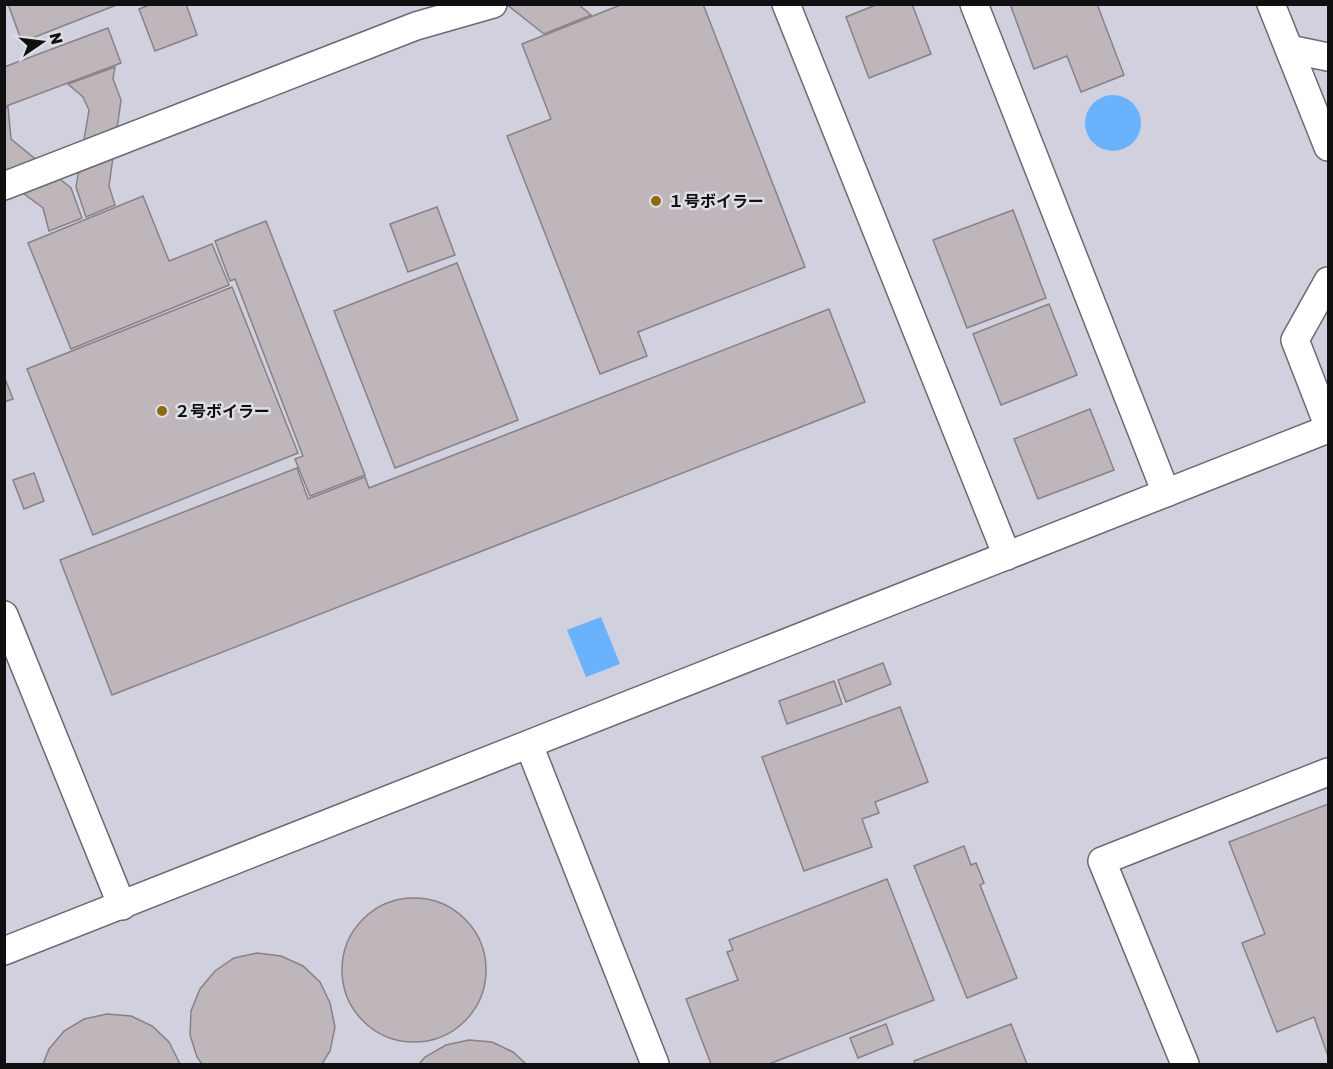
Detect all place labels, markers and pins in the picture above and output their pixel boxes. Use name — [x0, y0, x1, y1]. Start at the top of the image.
place label: １号ボイラー — [668, 192, 764, 211]
marker: １号ボイラー — [649, 194, 663, 208]
place label: ２号ボイラー — [174, 402, 270, 421]
marker: ２号ボイラー — [155, 404, 169, 418]

